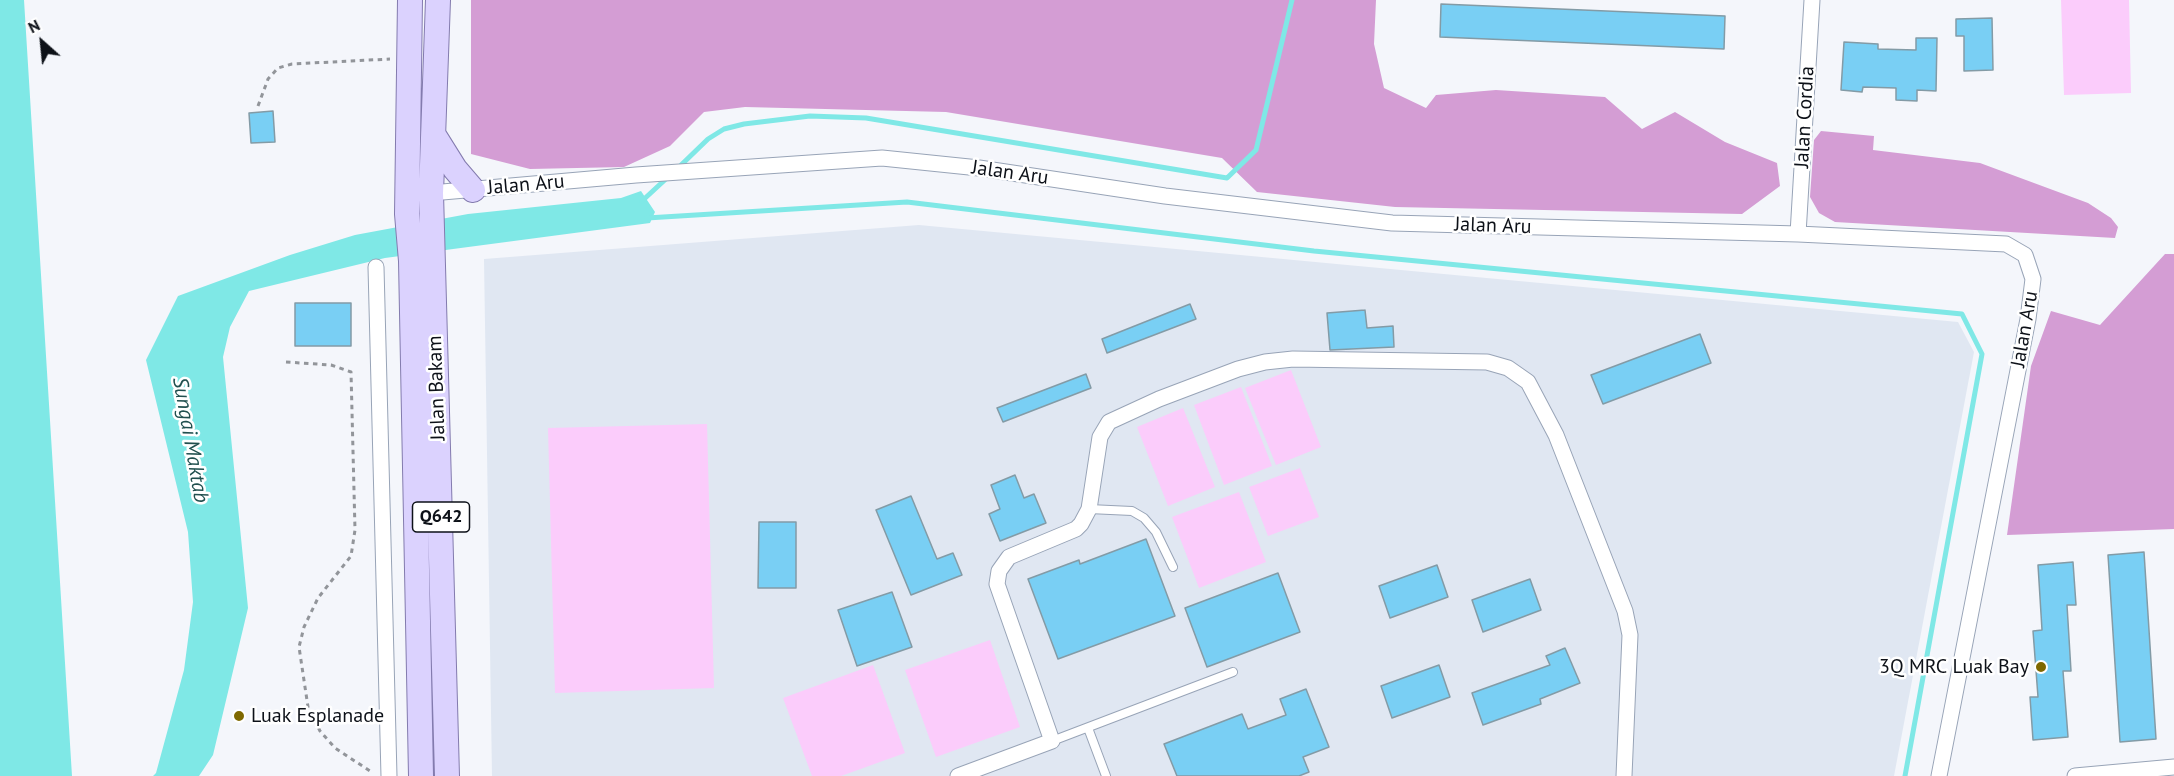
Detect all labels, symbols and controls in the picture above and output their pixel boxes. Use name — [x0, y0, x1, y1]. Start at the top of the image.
north arrow — [12, 12, 72, 72]
text: N — [25, 15, 43, 37]
street label: Jalan Cordia — [1790, 65, 1820, 169]
street label: Jalan Aru — [970, 156, 1050, 190]
street label: Jalan Aru — [487, 170, 565, 200]
street label: Jalan Aru — [1454, 213, 1532, 239]
street label: Jalan Aru — [2006, 289, 2044, 369]
street label: Jalan Bakam — [423, 335, 451, 441]
water label: Sungai Maktab — [167, 375, 213, 505]
road number: Q642 — [412, 502, 470, 532]
place label: 3Q MRC Luak Bay — [1879, 655, 2029, 679]
marker: 3Q MRC Luak Bay — [2034, 660, 2048, 674]
place label: Luak Esplanade — [251, 704, 384, 728]
marker: Luak Esplanade — [232, 709, 246, 723]

